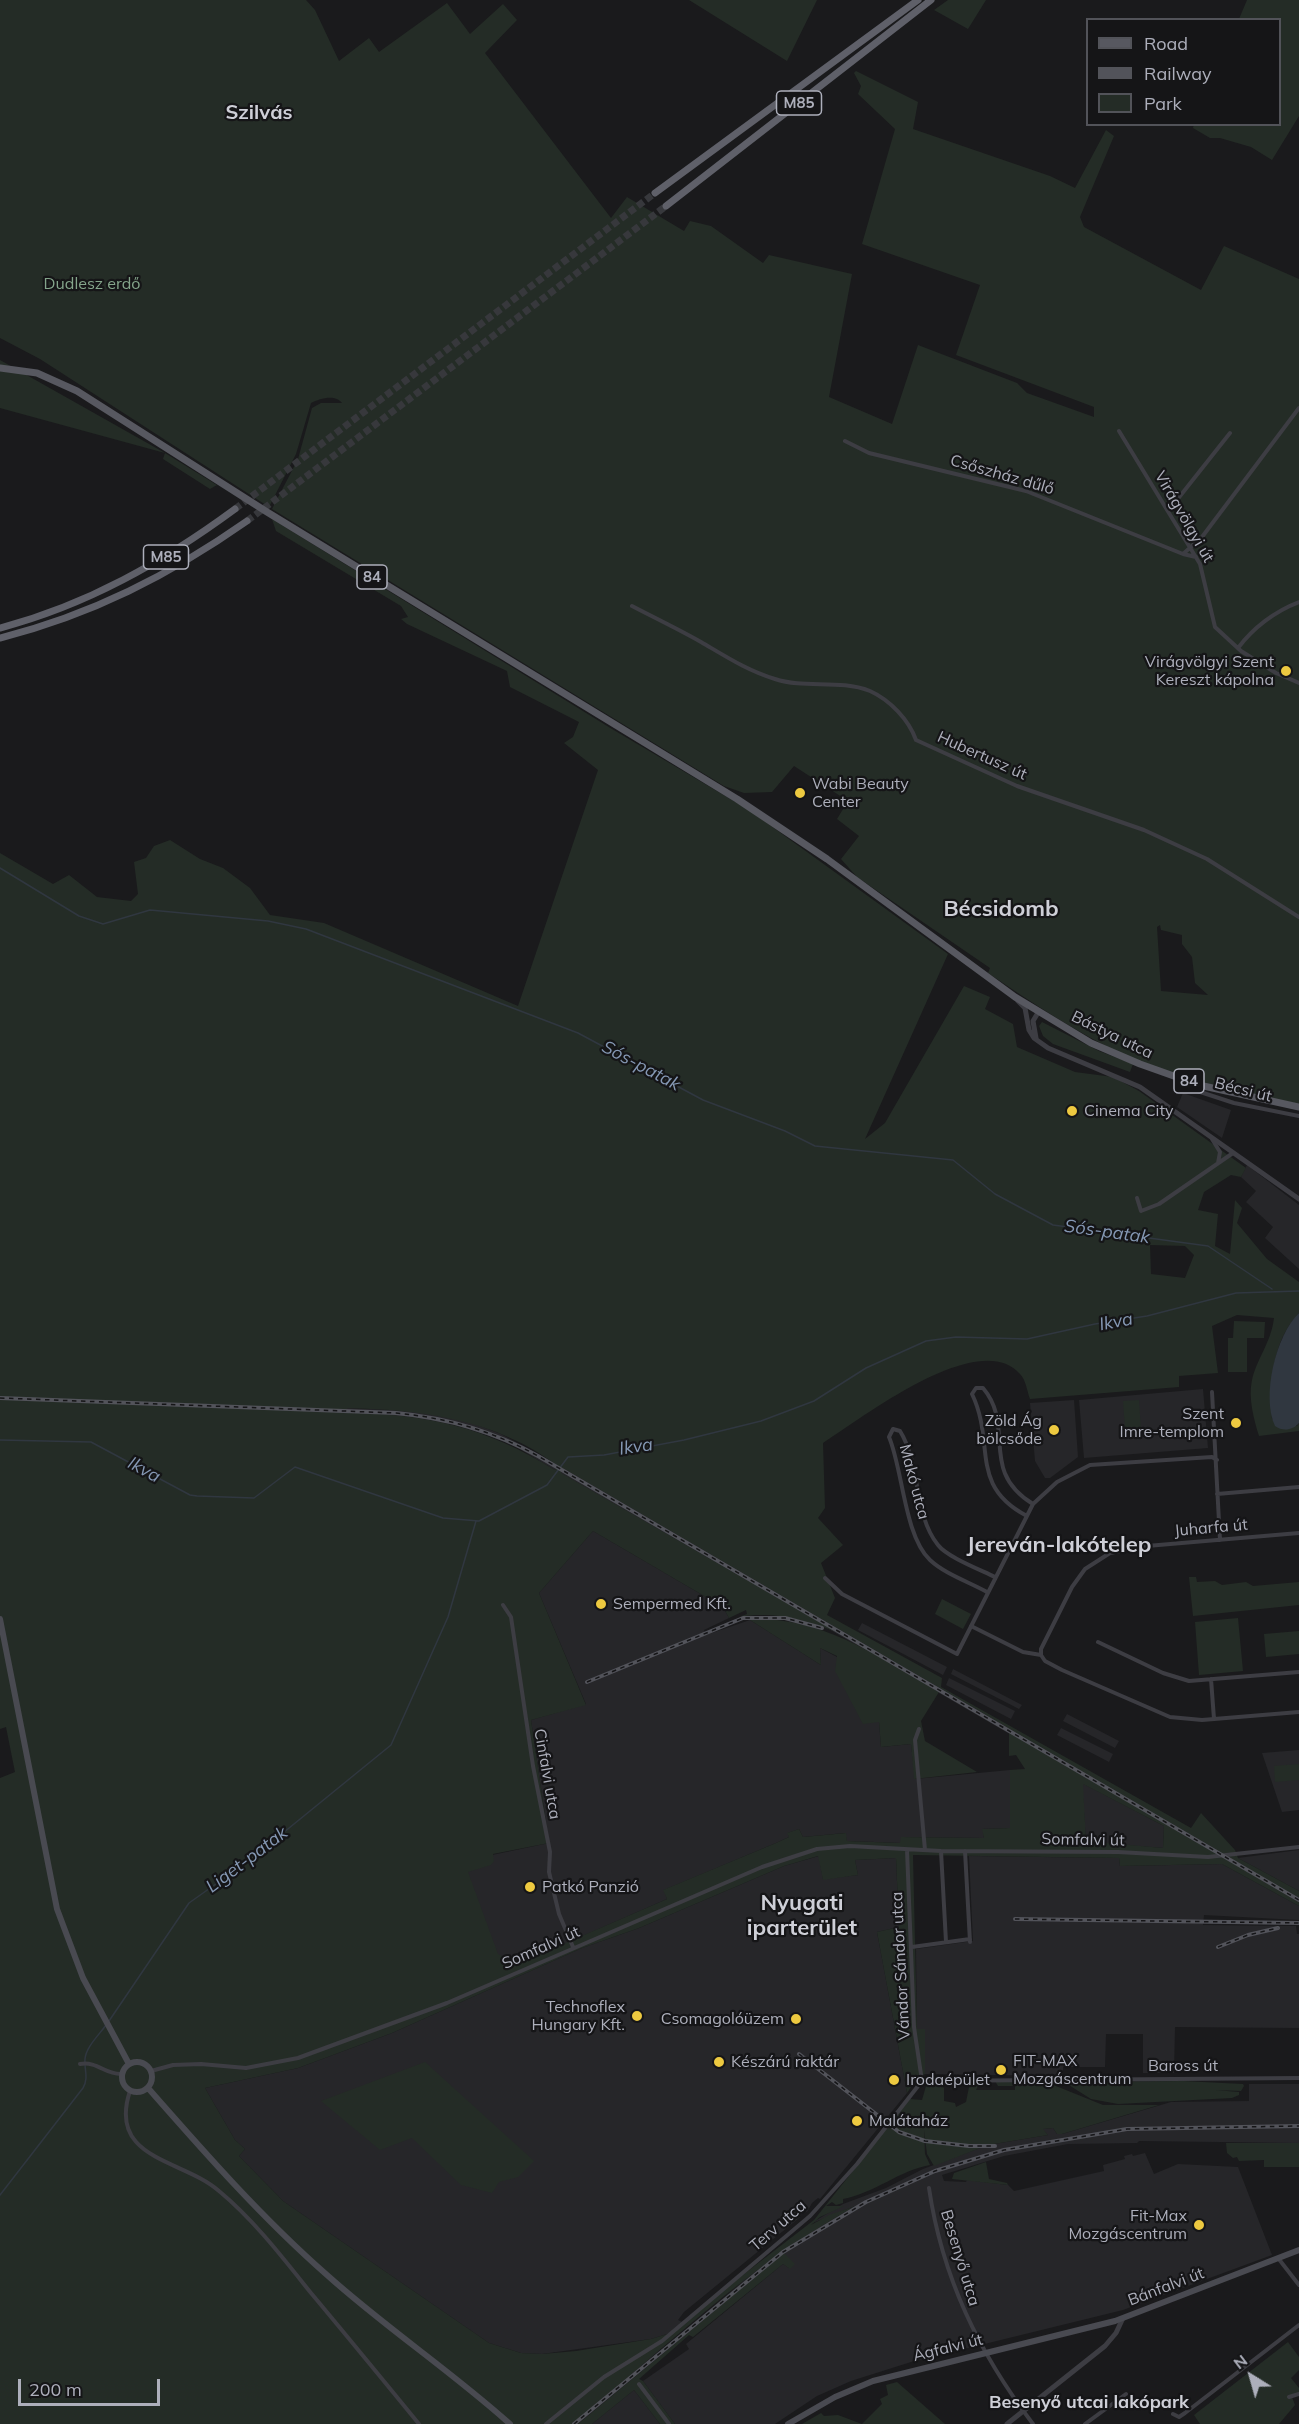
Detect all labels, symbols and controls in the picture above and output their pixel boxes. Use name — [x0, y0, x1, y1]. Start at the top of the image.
legend — [1086, 18, 1281, 126]
text: Road — [1144, 32, 1188, 55]
text: Railway — [1144, 62, 1212, 85]
road number: M85 — [776, 91, 822, 115]
text: Park — [1144, 92, 1182, 115]
district label: Szilvás — [225, 101, 293, 125]
park label: Dudlesz erdő — [44, 274, 140, 294]
street label: Csőszház dűlő — [948, 451, 1056, 499]
street label: Virágvölgyi út — [1150, 468, 1218, 566]
road number: M85 — [144, 545, 188, 569]
road number: 84 — [357, 565, 387, 589]
place label: Virágvölgyi Szent Kereszt kápolna — [1145, 652, 1274, 690]
marker: Virágvölgyi Szent Kereszt kápolna — [1279, 664, 1293, 678]
street label: Hubertusz út — [934, 728, 1030, 784]
place label: Wabi Beauty Center — [812, 774, 909, 812]
marker: Wabi Beauty Center — [793, 786, 807, 800]
district label: Bécsidomb — [943, 896, 1059, 922]
street label: Bástya utca — [1068, 1007, 1156, 1063]
water label: Sós-patak — [598, 1036, 684, 1096]
road number: 84 — [1174, 1069, 1204, 1093]
street label: Bécsi út — [1212, 1074, 1274, 1106]
place label: Cinema City — [1084, 1101, 1174, 1121]
marker: Cinema City — [1065, 1104, 1079, 1118]
water label: Sós-patak — [1063, 1215, 1151, 1249]
water label: Ikva — [1097, 1308, 1135, 1336]
place label: Szent Imre-templom — [1120, 1404, 1224, 1442]
place label: Zöld Ág bölcsőde — [976, 1411, 1042, 1449]
marker: Szent Imre-templom — [1229, 1416, 1243, 1430]
marker: Zöld Ág bölcsőde — [1047, 1423, 1061, 1437]
water label: Ikva — [618, 1434, 654, 1460]
street label: Makó utca — [895, 1442, 933, 1522]
water label: Ikva — [124, 1453, 164, 1487]
street label: Juharfa út — [1173, 1515, 1249, 1541]
district label: Jereván-lakótelep — [967, 1532, 1151, 1558]
place label: Sempermed Kft. — [613, 1594, 731, 1614]
marker: Sempermed Kft. — [594, 1597, 608, 1611]
street label: Cinfalvi utca — [530, 1727, 564, 1821]
water label: Liget-patak — [202, 1822, 292, 1898]
street label: Somfalvi út — [1041, 1830, 1125, 1850]
place label: Patkó Panzió — [542, 1877, 639, 1897]
marker: Patkó Panzió — [523, 1880, 537, 1894]
district label: Nyugati iparterület — [747, 1890, 857, 1942]
street label: Vándor Sándor utca — [888, 1891, 914, 2041]
street label: Somfalvi út — [499, 1922, 583, 1974]
place label: Technoflex Hungary Kft. — [531, 1997, 625, 2035]
marker: Technoflex Hungary Kft. — [630, 2009, 644, 2023]
place label: Csomagolóüzem — [661, 2009, 784, 2029]
marker: Csomagolóüzem — [789, 2012, 803, 2026]
place label: FIT-MAX Mozgáscentrum — [1013, 2051, 1132, 2089]
place label: Készárú raktár — [731, 2052, 839, 2072]
marker: Készárú raktár — [712, 2055, 726, 2069]
street label: Baross út — [1148, 2056, 1218, 2076]
marker: FIT-MAX Mozgáscentrum — [994, 2063, 1008, 2077]
place label: Irodaépület — [906, 2070, 990, 2090]
marker: Irodaépület — [887, 2073, 901, 2087]
place label: Malátaház — [869, 2111, 948, 2131]
marker: Malátaház — [850, 2114, 864, 2128]
street label: Terv utca — [746, 2196, 810, 2256]
place label: Fit-Max Mozgáscentrum — [1068, 2206, 1187, 2244]
street label: Besenyő utca — [936, 2208, 984, 2308]
marker: Fit-Max Mozgáscentrum — [1192, 2218, 1206, 2232]
street label: Bánfalvi út — [1125, 2264, 1207, 2310]
street label: Ágfalvi út — [911, 2330, 985, 2366]
north arrow — [1221, 2346, 1281, 2406]
text: N — [1229, 2350, 1251, 2373]
scale bar — [21, 2367, 164, 2405]
text: 200 m — [29, 2378, 82, 2401]
district label: Besenyő utcai lakópark — [989, 2392, 1189, 2414]

